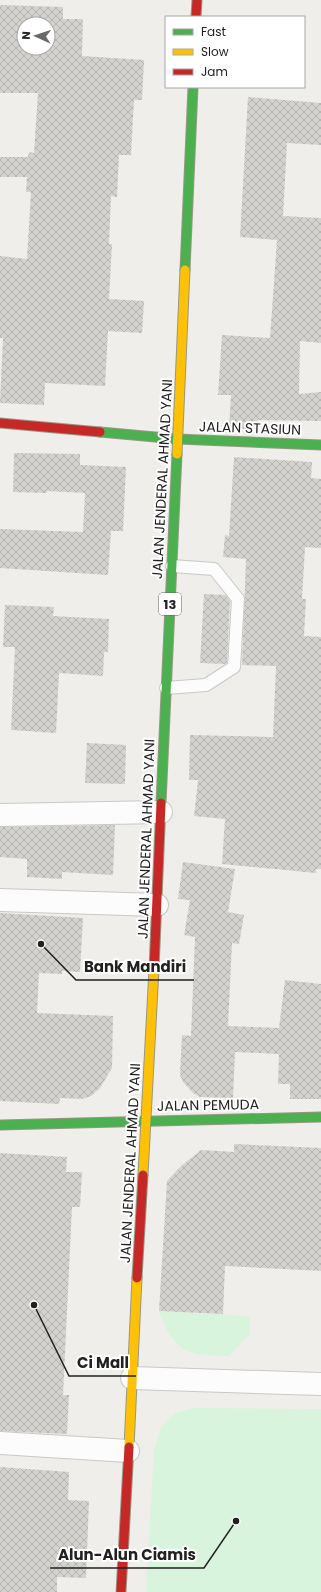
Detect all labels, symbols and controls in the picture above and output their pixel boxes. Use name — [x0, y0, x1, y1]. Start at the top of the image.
north arrow — [16, 16, 56, 56]
legend — [165, 16, 305, 88]
text: Fast — [201, 23, 226, 40]
text: N — [18, 31, 34, 40]
text: Slow — [201, 43, 229, 60]
text: Jam — [201, 63, 228, 80]
street label: JALAN JENDERAL AHMAD YANI — [147, 378, 177, 580]
street label: JALAN STASIUN — [199, 416, 301, 440]
road number: 13 — [159, 593, 181, 615]
street label: JALAN JENDERAL AHMAD YANI — [133, 739, 159, 939]
callout: Bank Mandiri — [76, 953, 194, 980]
text: Bank Mandiri — [84, 956, 186, 977]
street label: JALAN JENDERAL AHMAD YANI — [115, 1062, 145, 1264]
street label: JALAN PEMUDA — [157, 1094, 259, 1116]
callout: Ci Mall — [69, 1349, 136, 1376]
text: Ci Mall — [77, 1352, 129, 1373]
callout: Alun-Alun Ciamis — [50, 1541, 204, 1568]
text: Alun-Alun Ciamis — [58, 1544, 196, 1565]

